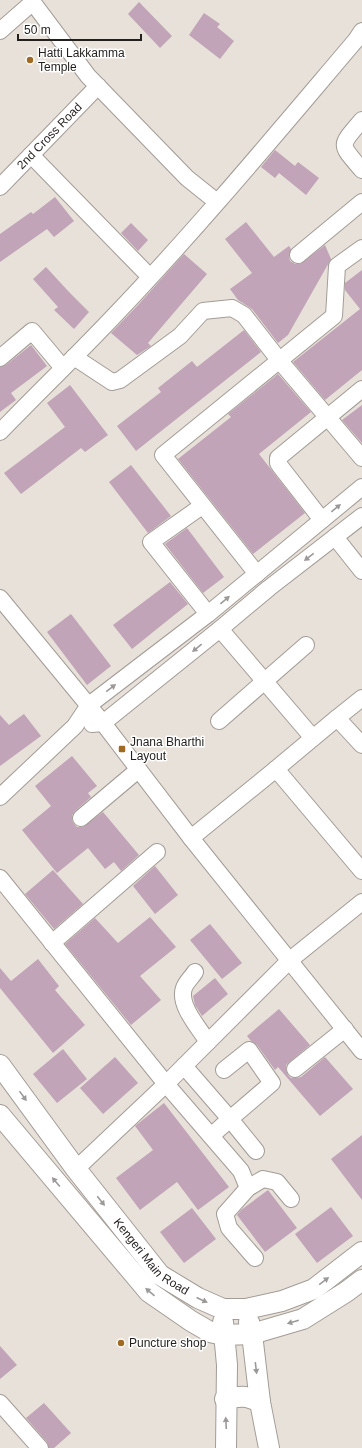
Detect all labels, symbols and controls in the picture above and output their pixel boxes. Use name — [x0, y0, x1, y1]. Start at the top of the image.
scale bar — [18, 16, 141, 42]
text: 50 m — [24, 23, 51, 37]
place label: Hatti Lakkamma Temple — [38, 46, 125, 74]
marker: Hatti Lakkamma Temple — [25, 55, 35, 65]
street label: 2nd Cross Road — [14, 100, 85, 172]
one-way arrow — [331, 504, 341, 513]
one-way arrow — [304, 553, 315, 561]
one-way arrow — [220, 596, 230, 605]
one-way arrow — [192, 643, 203, 652]
one-way arrow — [106, 684, 116, 692]
place label: Jnana Bharthi Layout — [130, 735, 204, 763]
marker: Jnana Bharthi Layout — [117, 744, 127, 754]
one-way arrow — [19, 1091, 28, 1102]
one-way arrow — [52, 1177, 61, 1188]
one-way arrow — [97, 1195, 105, 1206]
street label: Kengeri Main Road — [111, 1215, 191, 1298]
one-way arrow — [319, 1277, 330, 1285]
one-way arrow — [144, 1287, 155, 1296]
one-way arrow — [197, 1297, 208, 1303]
one-way arrow — [287, 1319, 299, 1325]
place label: Puncture shop — [129, 1336, 207, 1350]
marker: Puncture shop — [116, 1338, 126, 1348]
one-way arrow — [253, 1362, 259, 1374]
one-way arrow — [223, 1416, 229, 1429]

